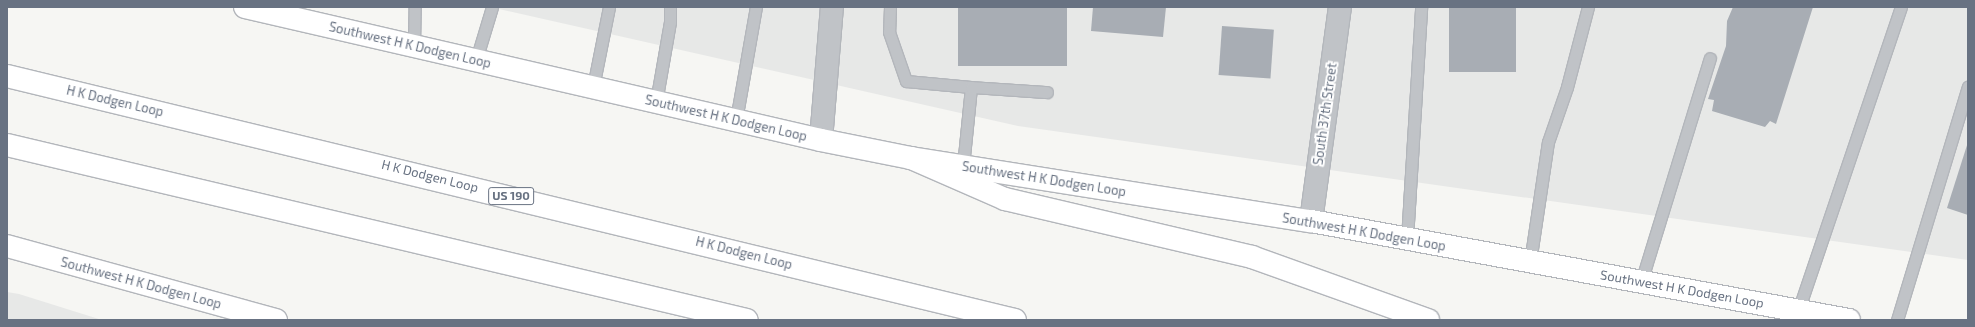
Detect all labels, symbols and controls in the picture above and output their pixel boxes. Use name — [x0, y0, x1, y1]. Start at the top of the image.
street label: Southwest H K Dodgen Loop — [327, 19, 493, 71]
street label: South 37th Street — [1310, 62, 1340, 166]
street label: H K Dodgen Loop — [65, 82, 165, 120]
street label: Southwest H K Dodgen Loop — [643, 92, 809, 144]
street label: H K Dodgen Loop — [380, 156, 480, 196]
street label: Southwest H K Dodgen Loop — [961, 158, 1127, 200]
road number: US 190 — [488, 186, 534, 206]
street label: Southwest H K Dodgen Loop — [1281, 210, 1447, 254]
street label: H K Dodgen Loop — [694, 233, 794, 273]
street label: Southwest H K Dodgen Loop — [59, 254, 223, 312]
street label: Southwest H K Dodgen Loop — [1599, 267, 1765, 311]

